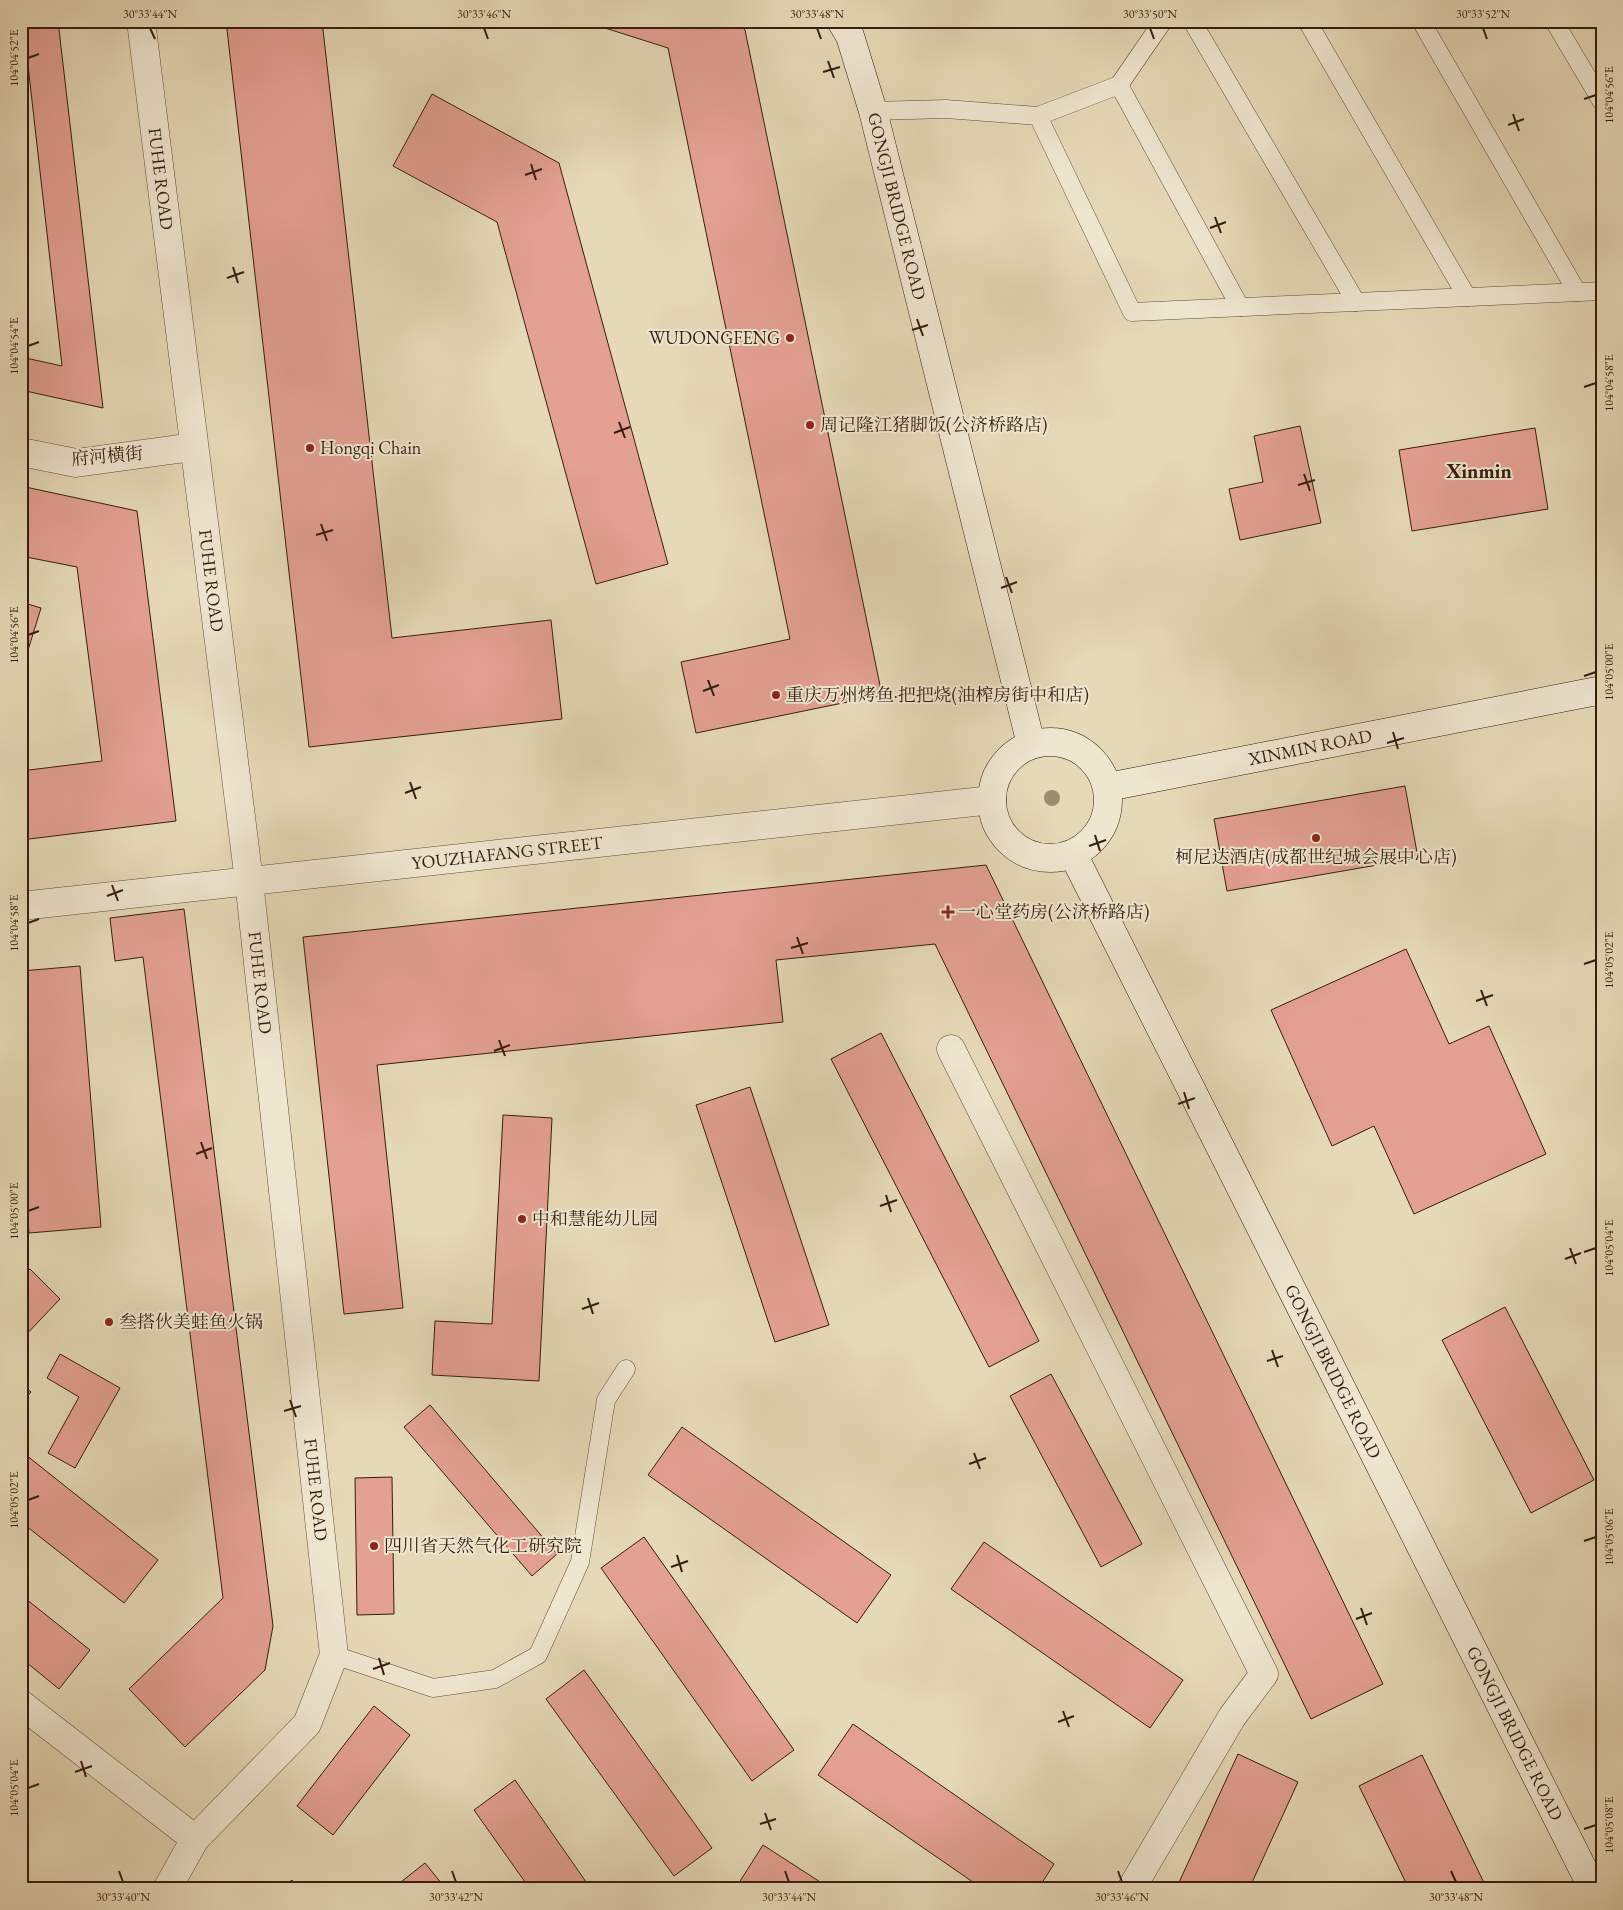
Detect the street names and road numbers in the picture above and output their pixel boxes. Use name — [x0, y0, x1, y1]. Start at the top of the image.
street label: GONGJI BRIDGE ROAD — [863, 110, 932, 302]
street label: FUHE ROAD — [143, 126, 179, 231]
street label: 府河横街 — [70, 441, 144, 470]
street label: FUHE ROAD — [194, 528, 230, 633]
street label: XINMIN ROAD — [1245, 723, 1374, 770]
street label: YOUZHAFANG STREET — [410, 830, 605, 874]
street label: FUHE ROAD — [244, 930, 278, 1035]
street label: GONGJI BRIDGE ROAD — [1280, 1280, 1387, 1462]
street label: FUHE ROAD — [299, 1437, 333, 1542]
street label: GONGJI BRIDGE ROAD — [1462, 1642, 1569, 1824]

